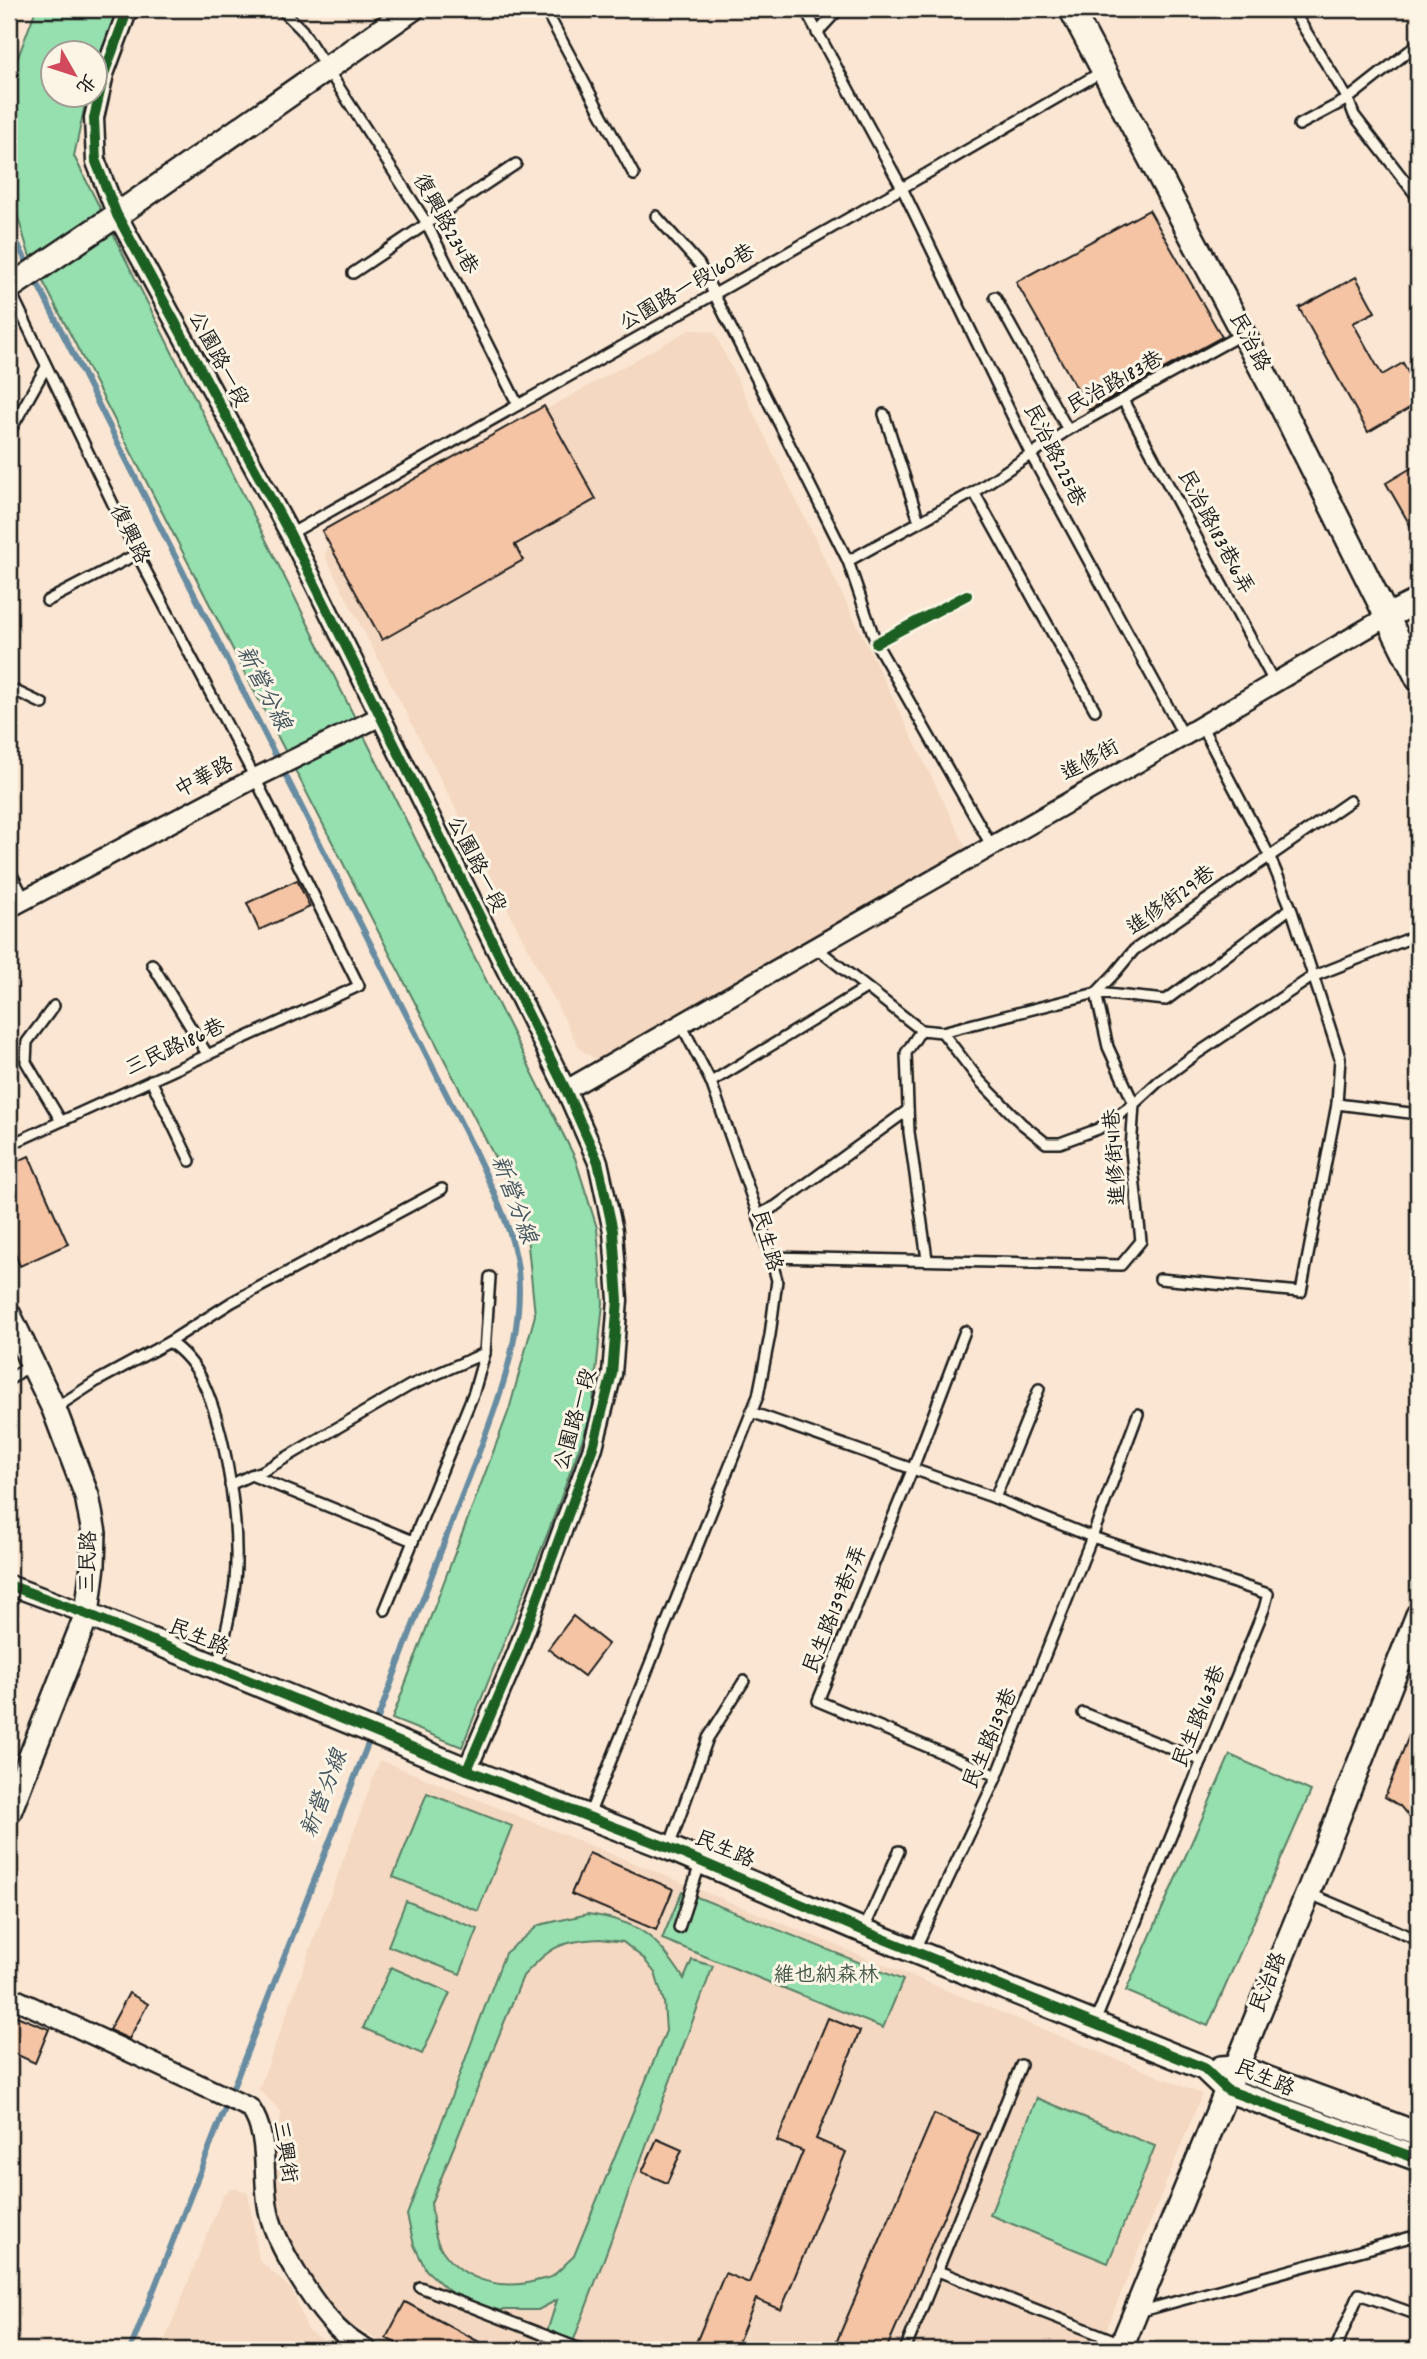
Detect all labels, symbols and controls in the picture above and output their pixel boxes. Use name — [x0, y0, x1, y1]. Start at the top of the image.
north arrow — [38, 38, 108, 108]
text: 北 — [68, 67, 101, 98]
street label: 復興路234巷 — [404, 169, 484, 281]
street label: 公園路一段160巷 — [615, 238, 761, 340]
street label: 公園路一段 — [179, 307, 255, 413]
street label: 民治路 — [1220, 308, 1276, 378]
street label: 民治路183巷 — [1062, 345, 1170, 423]
street label: 民治路225巷 — [1014, 399, 1092, 513]
street label: 民治路183巷6弄 — [1168, 465, 1260, 601]
street label: 復興路 — [101, 500, 155, 570]
water label: 新營分線 — [226, 641, 298, 738]
street label: 進修街 — [1056, 734, 1126, 790]
street label: 中華路 — [170, 751, 240, 807]
street label: 公園路一段 — [438, 811, 512, 919]
street label: 進修街29巷 — [1122, 860, 1222, 944]
street label: 三民路186巷 — [121, 1013, 231, 1085]
street label: 進修街41巷 — [1099, 1107, 1135, 1207]
water label: 新營分線 — [481, 1151, 544, 1250]
street label: 民生路 — [742, 1207, 788, 1275]
street label: 公園路一段 — [548, 1365, 606, 1475]
street label: 三民路 — [74, 1530, 106, 1594]
street label: 民生路139巷7弄 — [798, 1541, 876, 1679]
street label: 民生路 — [163, 1613, 233, 1665]
street label: 民生路163巷 — [1167, 1661, 1235, 1773]
street label: 民生路139巷 — [957, 1684, 1027, 1794]
water label: 新營分線 — [294, 1744, 358, 1843]
street label: 民生路 — [689, 1825, 759, 1877]
street label: 民治路 — [1244, 1948, 1296, 2018]
park label: 維也納森林 — [774, 1962, 879, 1992]
street label: 民生路 — [1229, 2054, 1299, 2106]
street label: 三興街 — [263, 2119, 303, 2185]

